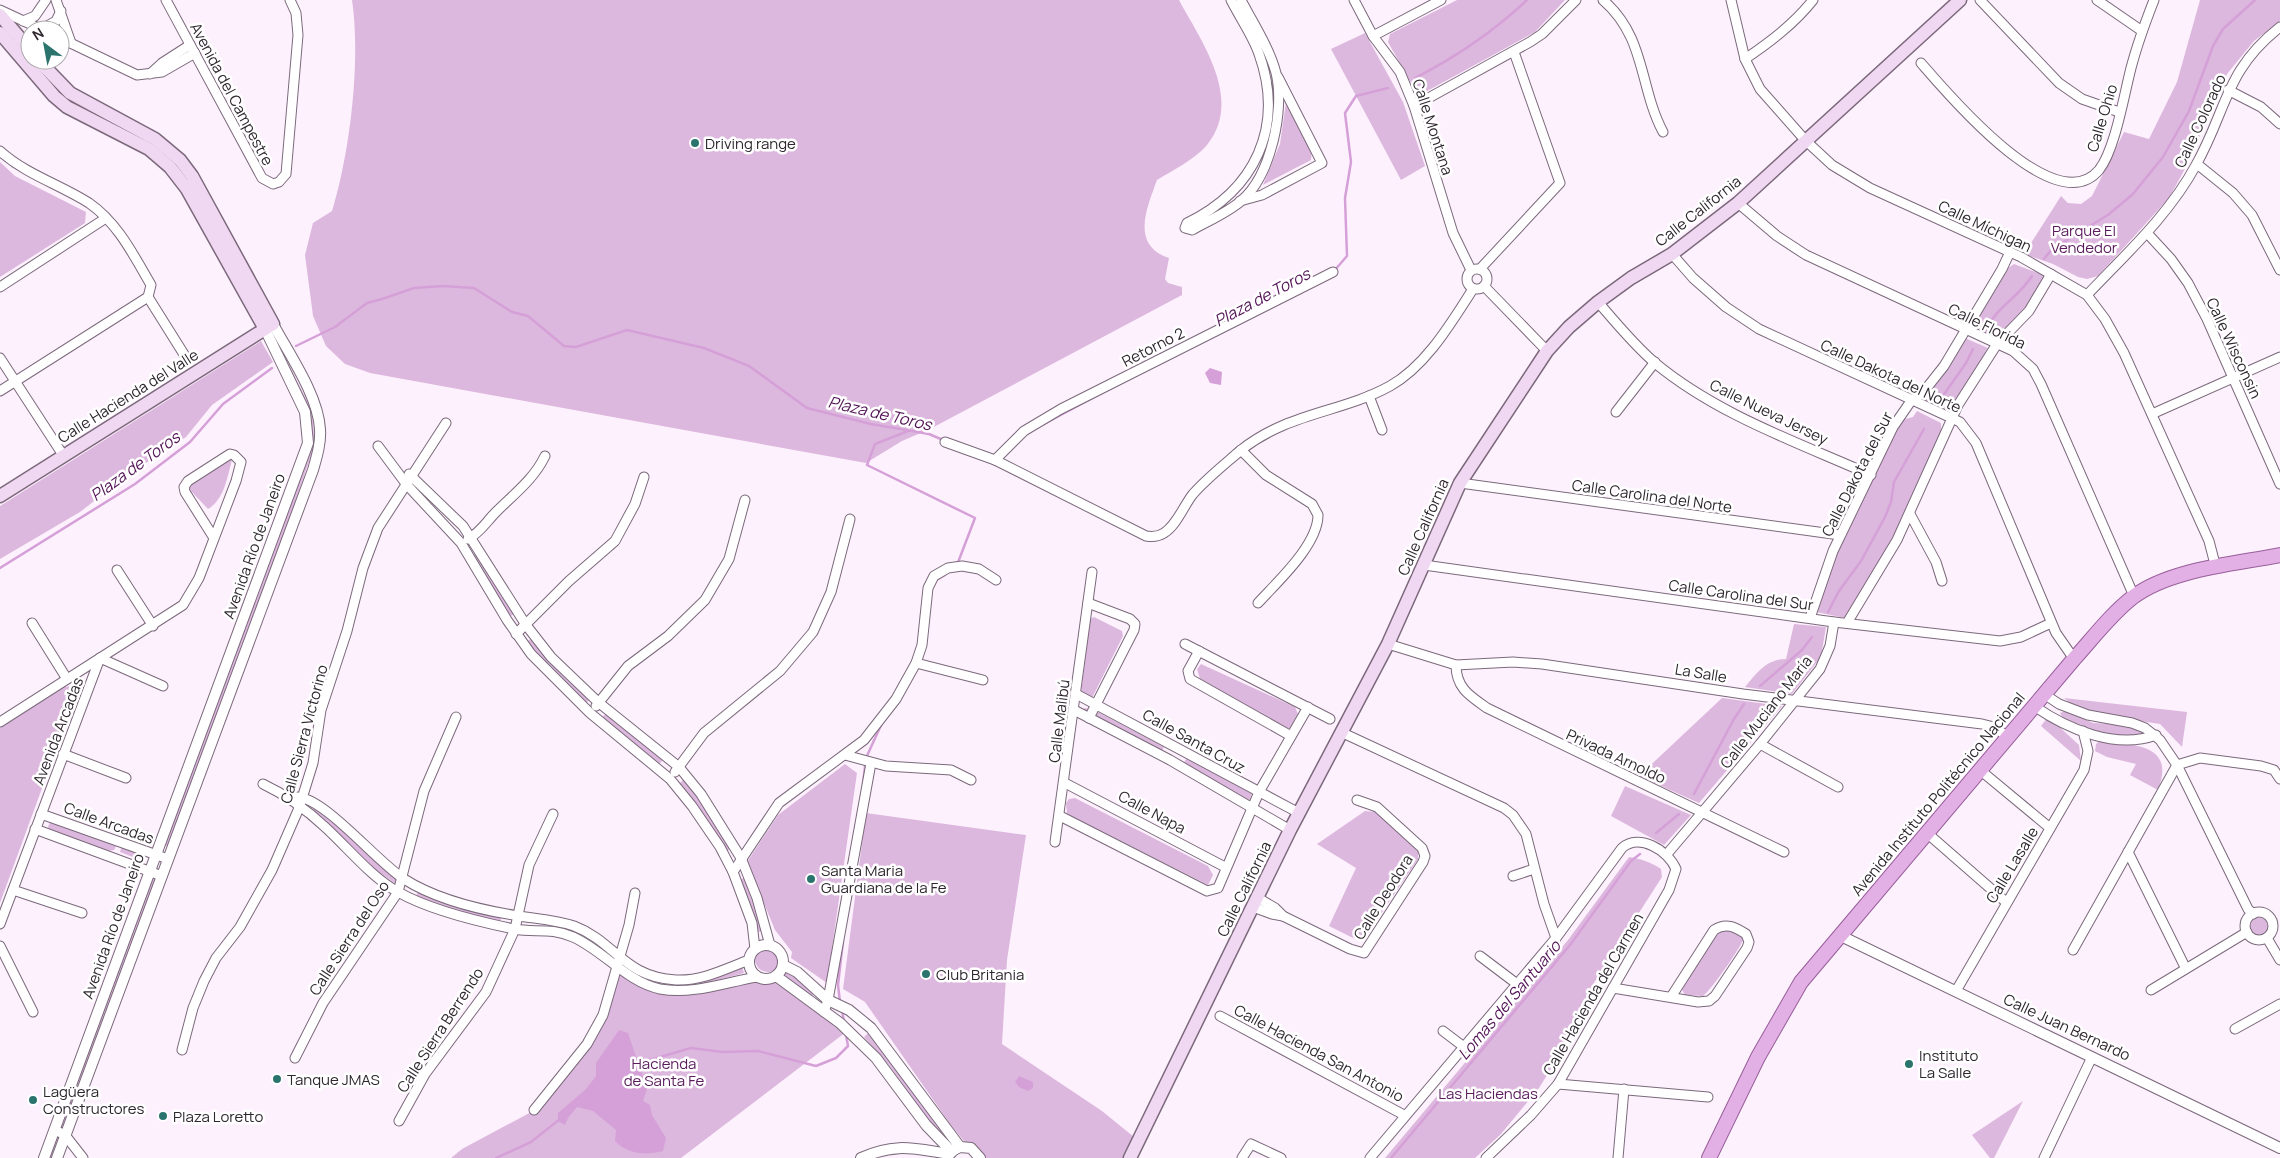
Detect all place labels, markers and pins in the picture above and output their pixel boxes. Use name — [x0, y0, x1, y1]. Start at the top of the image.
place label: Driving range — [705, 133, 796, 154]
marker: Driving range — [689, 137, 701, 149]
place label: Santa Maria Guardiana de la Fe — [821, 860, 947, 898]
marker: Santa Maria Guardiana de la Fe — [805, 873, 817, 885]
place label: Club Britania — [936, 964, 1024, 985]
marker: Club Britania — [920, 968, 932, 980]
place label: Instituto La Salle — [1919, 1045, 1978, 1083]
marker: Instituto La Salle — [1903, 1058, 1915, 1070]
place label: Tanque JMAS — [287, 1069, 380, 1090]
marker: Tanque JMAS — [271, 1073, 283, 1085]
place label: Lagüera Constructores — [43, 1081, 145, 1119]
marker: Lagüera Constructores — [27, 1094, 39, 1106]
place label: Plaza Loretto — [173, 1106, 263, 1127]
marker: Plaza Loretto — [157, 1110, 169, 1122]

